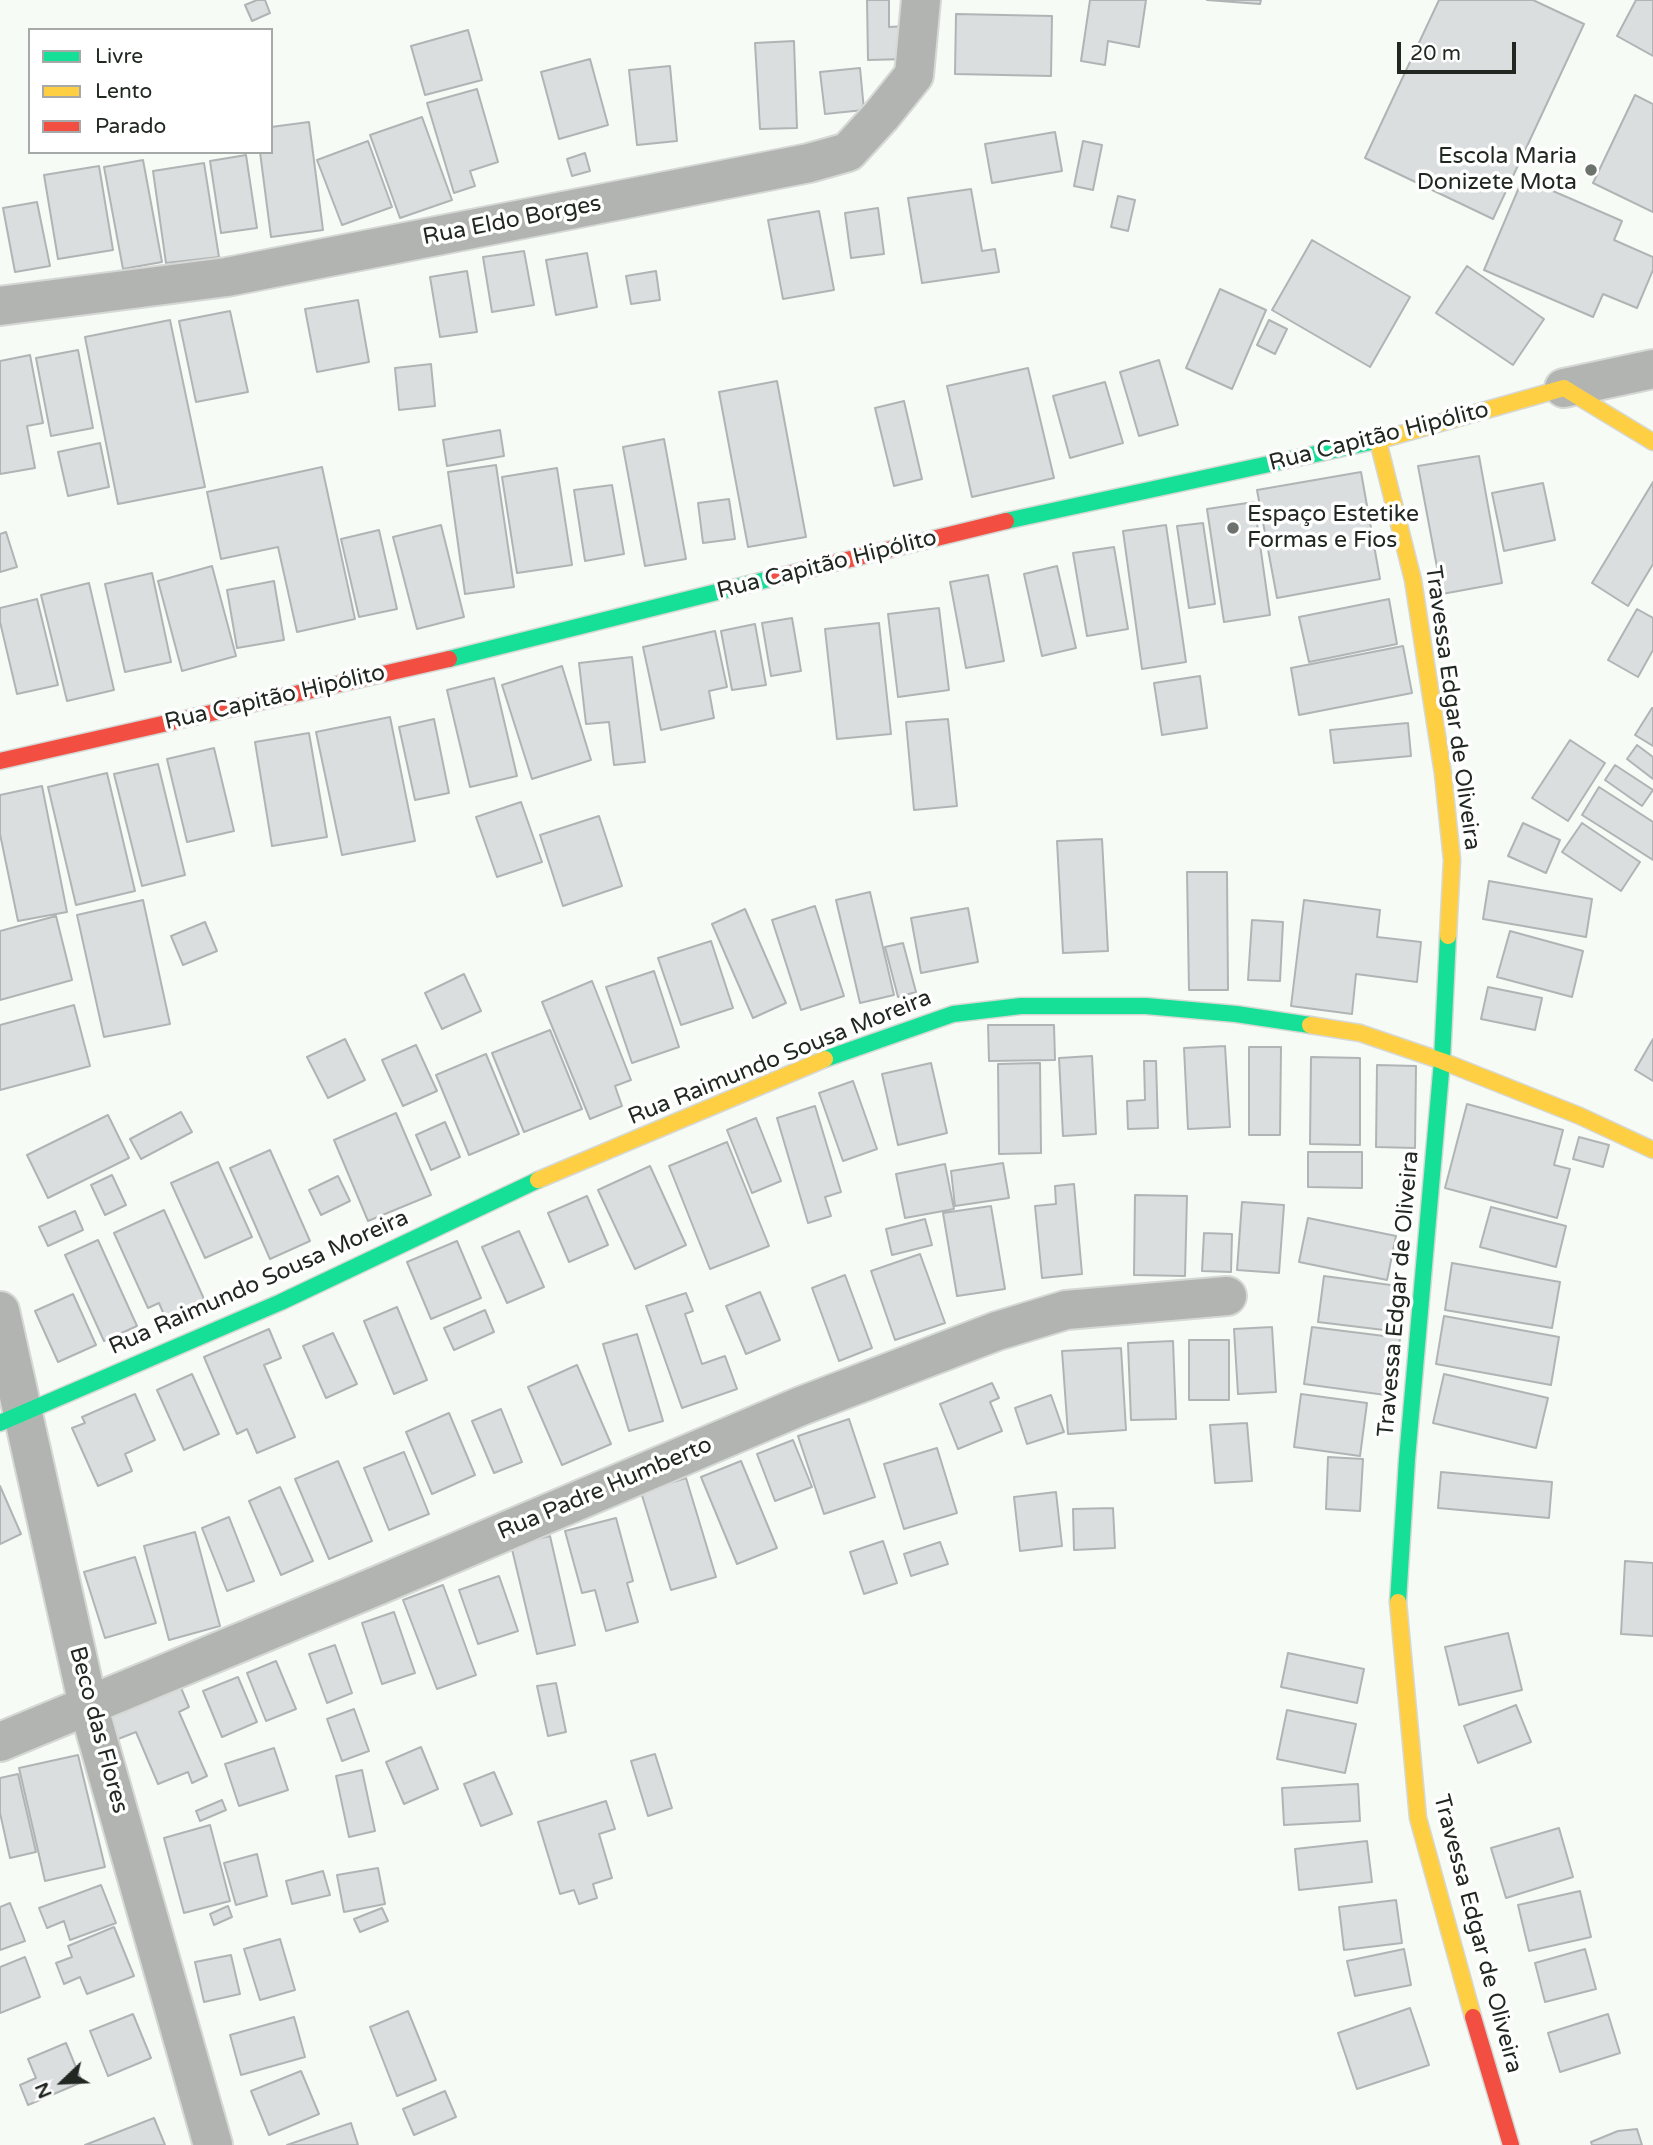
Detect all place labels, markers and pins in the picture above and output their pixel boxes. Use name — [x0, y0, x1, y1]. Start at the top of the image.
place label: Escola Maria Donizete Mota — [1417, 143, 1577, 197]
marker: Escola Maria Donizete Mota — [1583, 162, 1599, 178]
place label: Espaço Estetike Formas e Fios — [1247, 501, 1419, 555]
marker: Espaço Estetike Formas e Fios — [1225, 520, 1241, 536]

